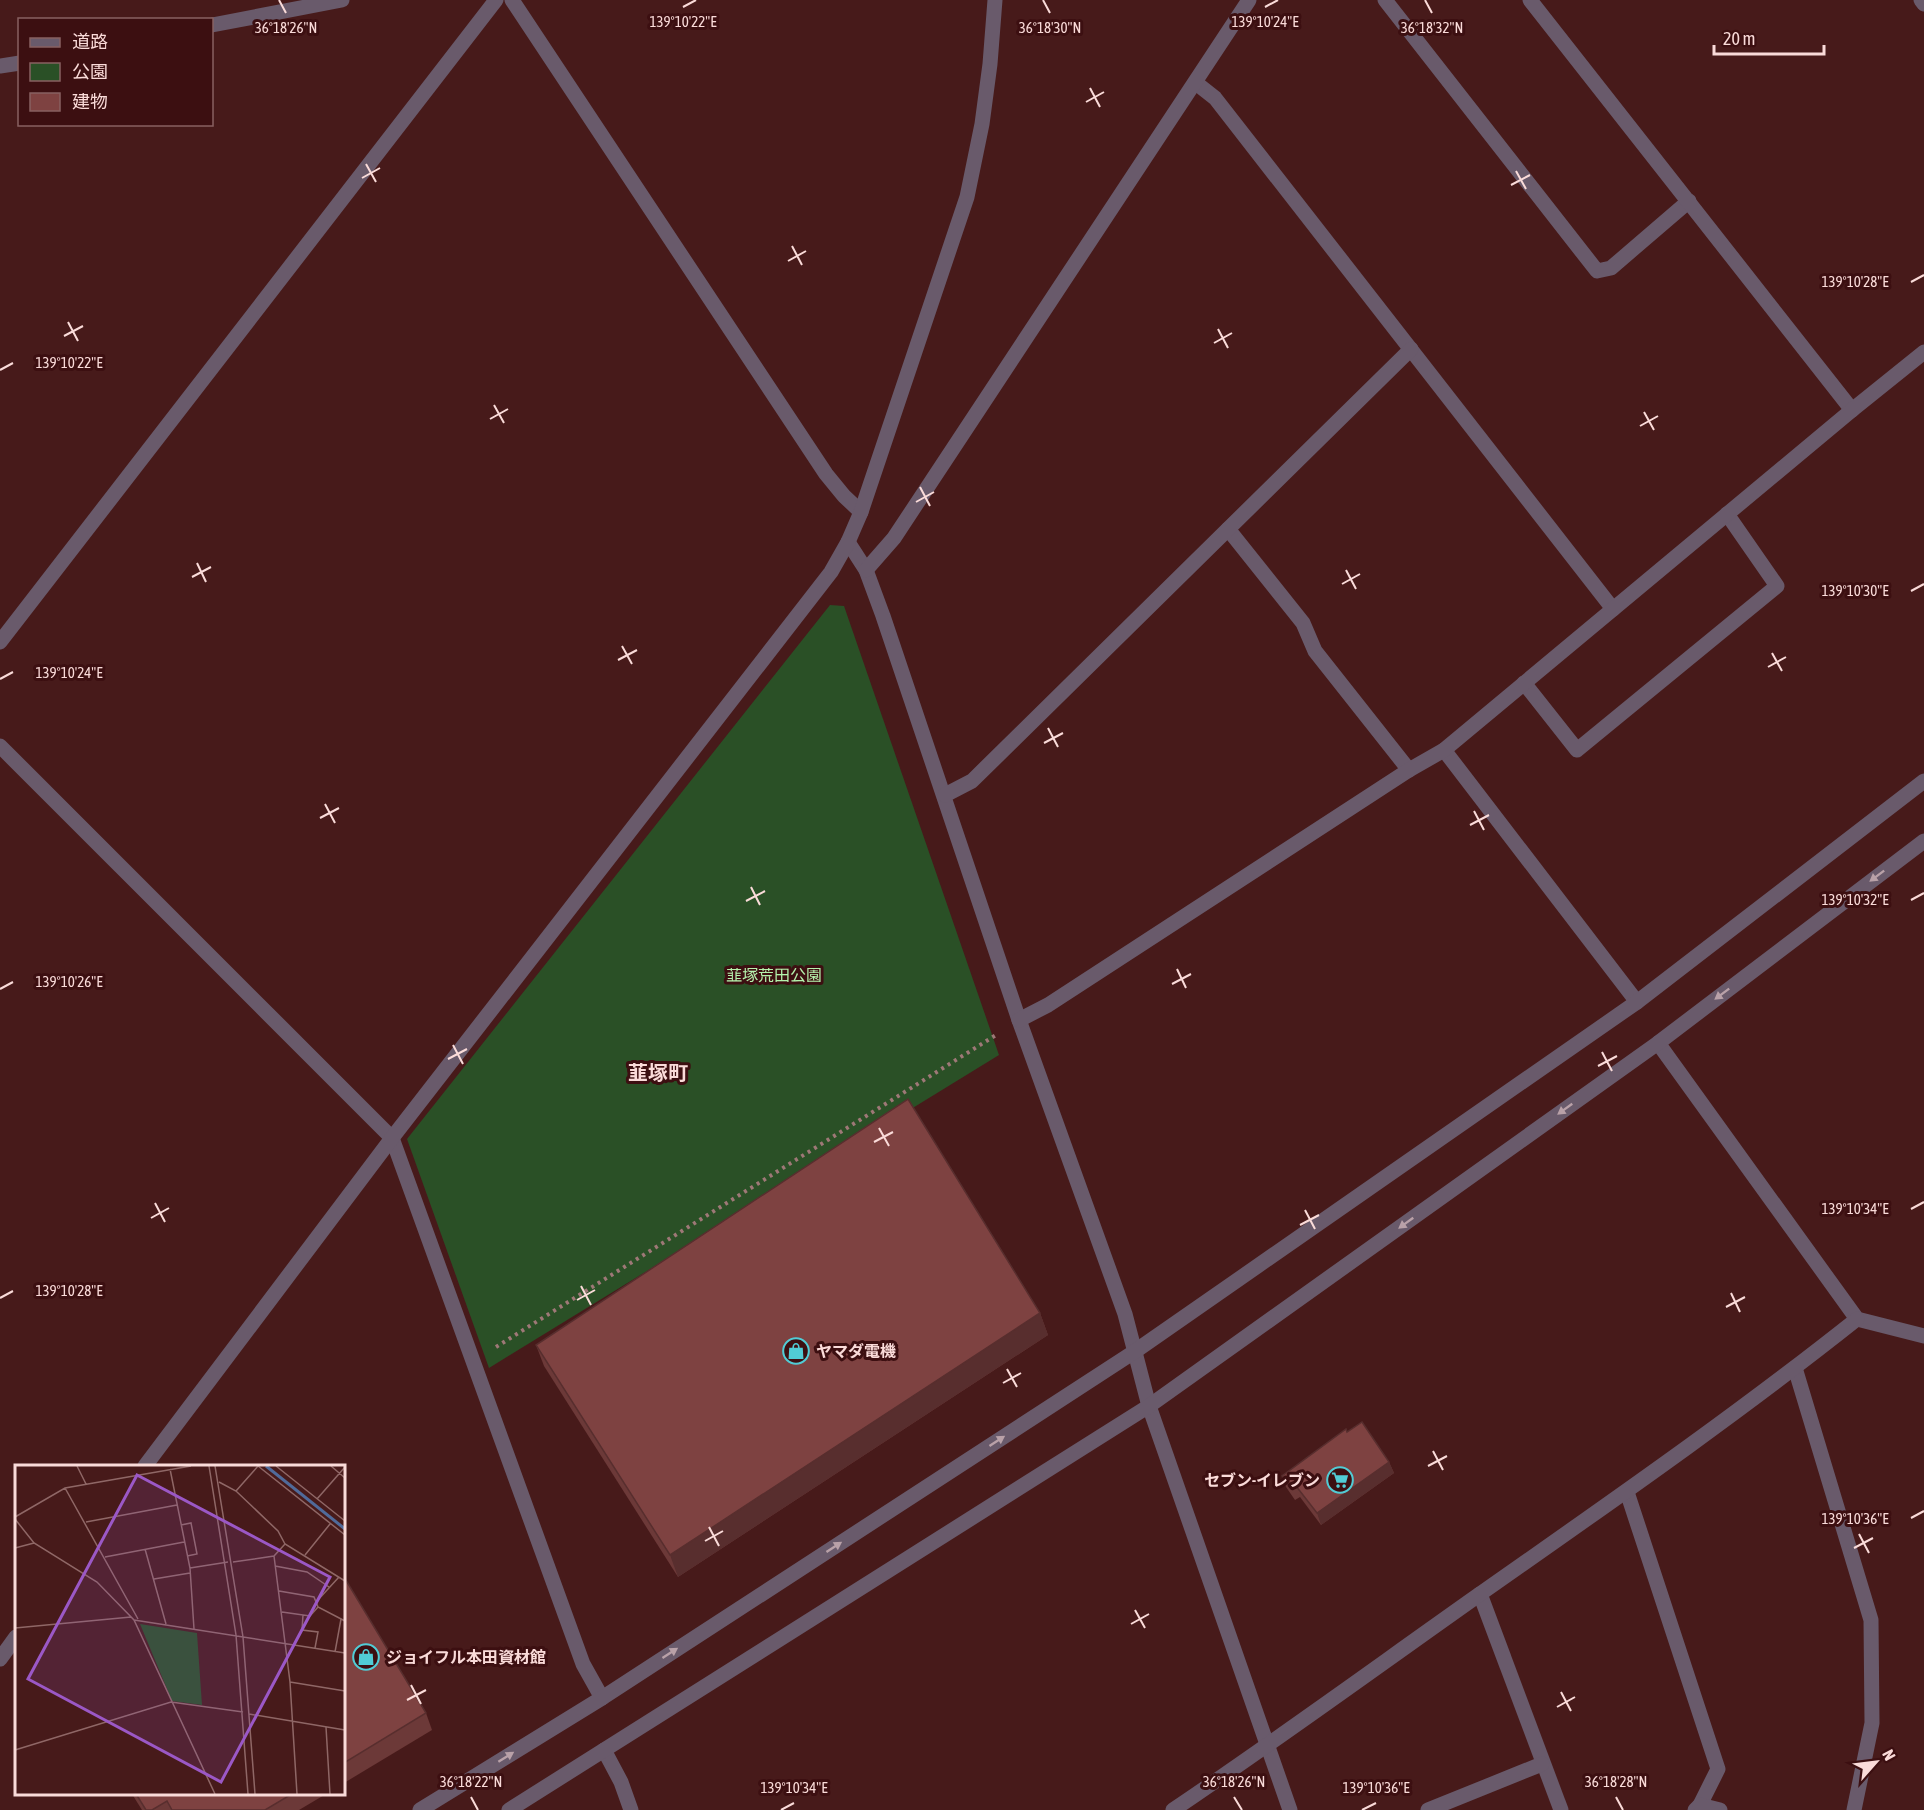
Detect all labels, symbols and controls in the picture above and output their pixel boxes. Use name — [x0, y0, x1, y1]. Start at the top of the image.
text: 139°10'22"E — [649, 13, 717, 30]
text: 139°10'24"E — [1231, 13, 1299, 30]
legend — [18, 18, 213, 126]
scale bar — [1714, 18, 1824, 56]
text: 36°18'26"N — [255, 19, 317, 36]
text: 36°18'30"N — [1019, 19, 1081, 36]
text: 36°18'32"N — [1401, 19, 1463, 36]
text: 20 m — [1723, 28, 1755, 49]
text: 道路 — [72, 31, 108, 52]
text: 公園 — [72, 61, 108, 82]
text: 建物 — [72, 91, 108, 112]
text: 139°10'28"E — [1821, 273, 1889, 290]
text: 139°10'22"E — [35, 354, 103, 371]
text: 139°10'30"E — [1821, 582, 1889, 599]
text: 139°10'24"E — [35, 664, 103, 681]
one-way arrow — [1870, 870, 1885, 882]
text: 139°10'32"E — [1821, 891, 1889, 908]
park label: 韮塚荒田公園 — [726, 966, 822, 984]
text: 139°10'26"E — [35, 973, 103, 990]
one-way arrow — [1714, 988, 1730, 1000]
district label: 韮塚町 — [628, 1061, 688, 1084]
one-way arrow — [1557, 1103, 1573, 1115]
text: 139°10'34"E — [1821, 1200, 1889, 1217]
one-way arrow — [1398, 1216, 1413, 1228]
text: 139°10'28"E — [35, 1282, 103, 1299]
shop icon: ヤマダ電機 — [781, 1336, 811, 1366]
place label: ヤマダ電機 — [816, 1342, 896, 1360]
one-way arrow — [989, 1435, 1006, 1446]
inset map — [15, 1465, 345, 1795]
supermarket icon: セブン-イレブン — [1325, 1465, 1355, 1495]
place label: セブン-イレブン — [1204, 1471, 1320, 1489]
text: 139°10'36"E — [1821, 1510, 1889, 1527]
one-way arrow — [826, 1542, 842, 1553]
shop icon: ジョイフル本田資材館 — [351, 1642, 381, 1672]
place label: ジョイフル本田資材館 — [386, 1648, 546, 1666]
one-way arrow — [662, 1648, 679, 1659]
north arrow — [1846, 1732, 1906, 1792]
text: N — [1879, 1747, 1899, 1763]
one-way arrow — [497, 1752, 514, 1763]
text: 36°18'22"N — [440, 1773, 502, 1790]
text: 36°18'26"N — [1203, 1773, 1265, 1790]
text: 36°18'28"N — [1585, 1773, 1647, 1790]
text: 139°10'34"E — [760, 1779, 828, 1796]
text: 139°10'36"E — [1342, 1779, 1410, 1796]

